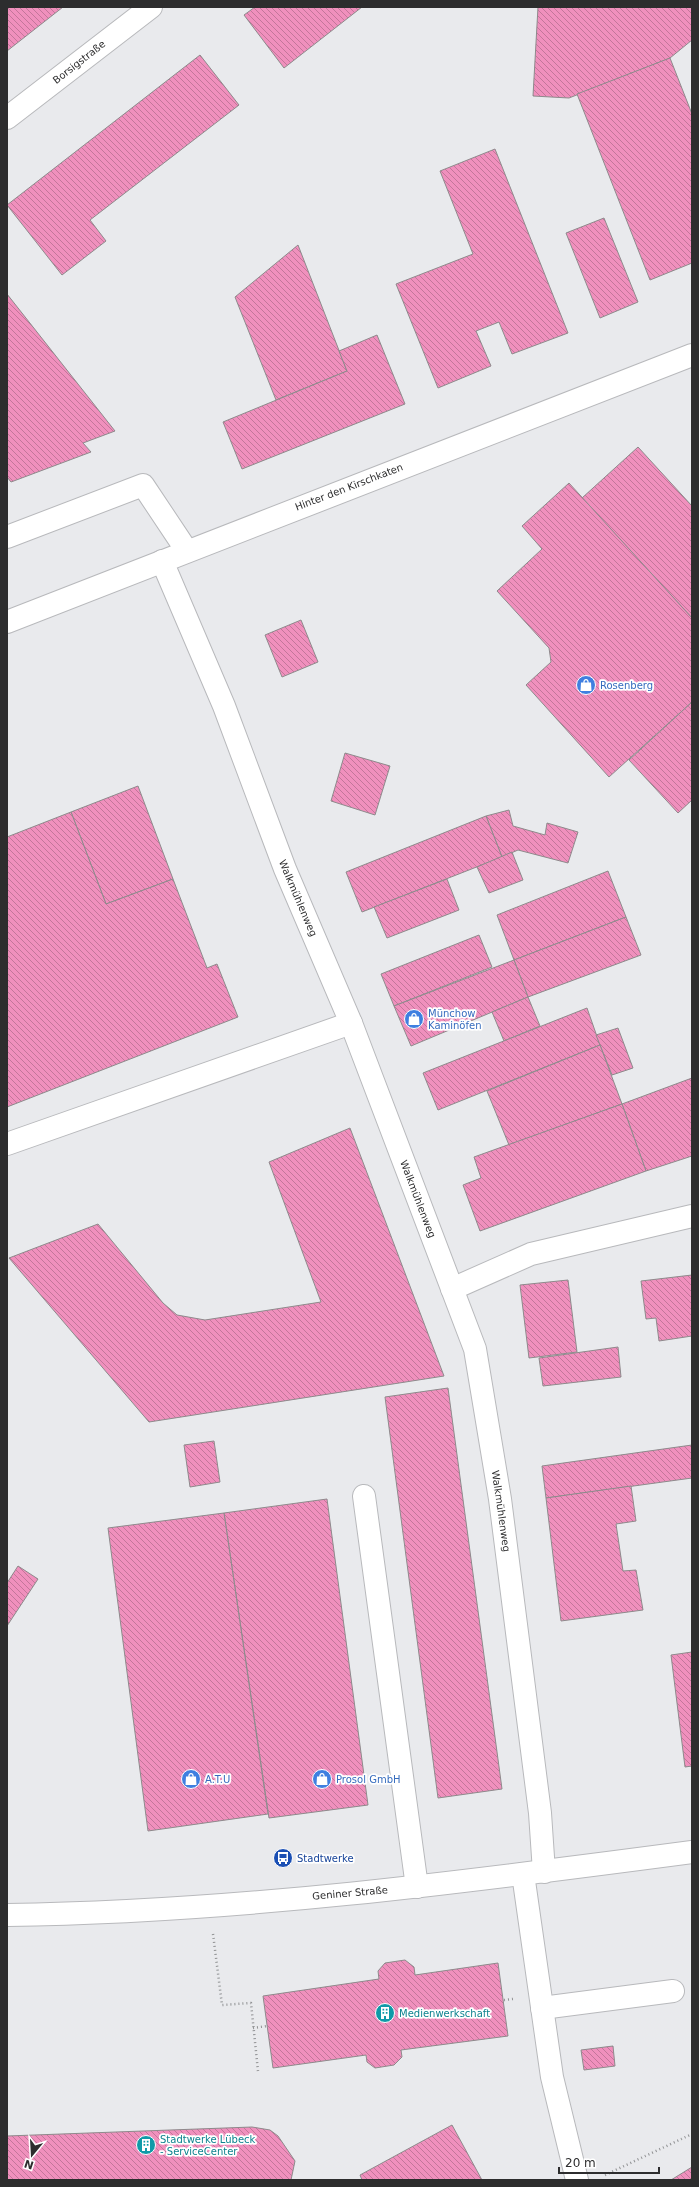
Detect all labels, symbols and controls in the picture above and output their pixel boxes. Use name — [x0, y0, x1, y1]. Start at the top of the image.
street label: Borsigstraße — [51, 38, 107, 86]
street label: Hinter den Kirschkaten — [294, 461, 404, 513]
shop icon: Rosenberg — [575, 674, 597, 696]
place label: Rosenberg — [600, 680, 653, 691]
street label: Walkmühlenweg — [277, 858, 319, 938]
shop icon: Münchow Kaminöfen — [403, 1008, 425, 1030]
place label: Münchow Kaminöfen — [428, 1008, 482, 1031]
street label: Walkmühlenweg — [398, 1159, 438, 1239]
street label: Walkmühlenweg — [490, 1469, 512, 1553]
shop icon: A.T.U — [180, 1768, 202, 1790]
shop icon: Prosol GmbH — [311, 1768, 333, 1790]
place label: A.T.U — [205, 1774, 230, 1785]
place label: Prosol GmbH — [336, 1774, 401, 1785]
bus stop icon: Stadtwerke — [272, 1847, 294, 1869]
place label: Stadtwerke — [297, 1853, 354, 1864]
street label: Geniner Straße — [312, 1884, 388, 1902]
building icon: Medienwerkschaft — [374, 2002, 396, 2024]
place label: Medienwerkschaft — [399, 2008, 490, 2019]
building icon: Stadtwerke Lübeck - ServiceCenter — [135, 2134, 157, 2156]
place label: Stadtwerke Lübeck - ServiceCenter — [160, 2134, 256, 2157]
north arrow — [12, 2135, 52, 2175]
scale bar — [559, 2149, 659, 2175]
text: N — [23, 2156, 35, 2172]
text: 20 m — [565, 2156, 596, 2170]

